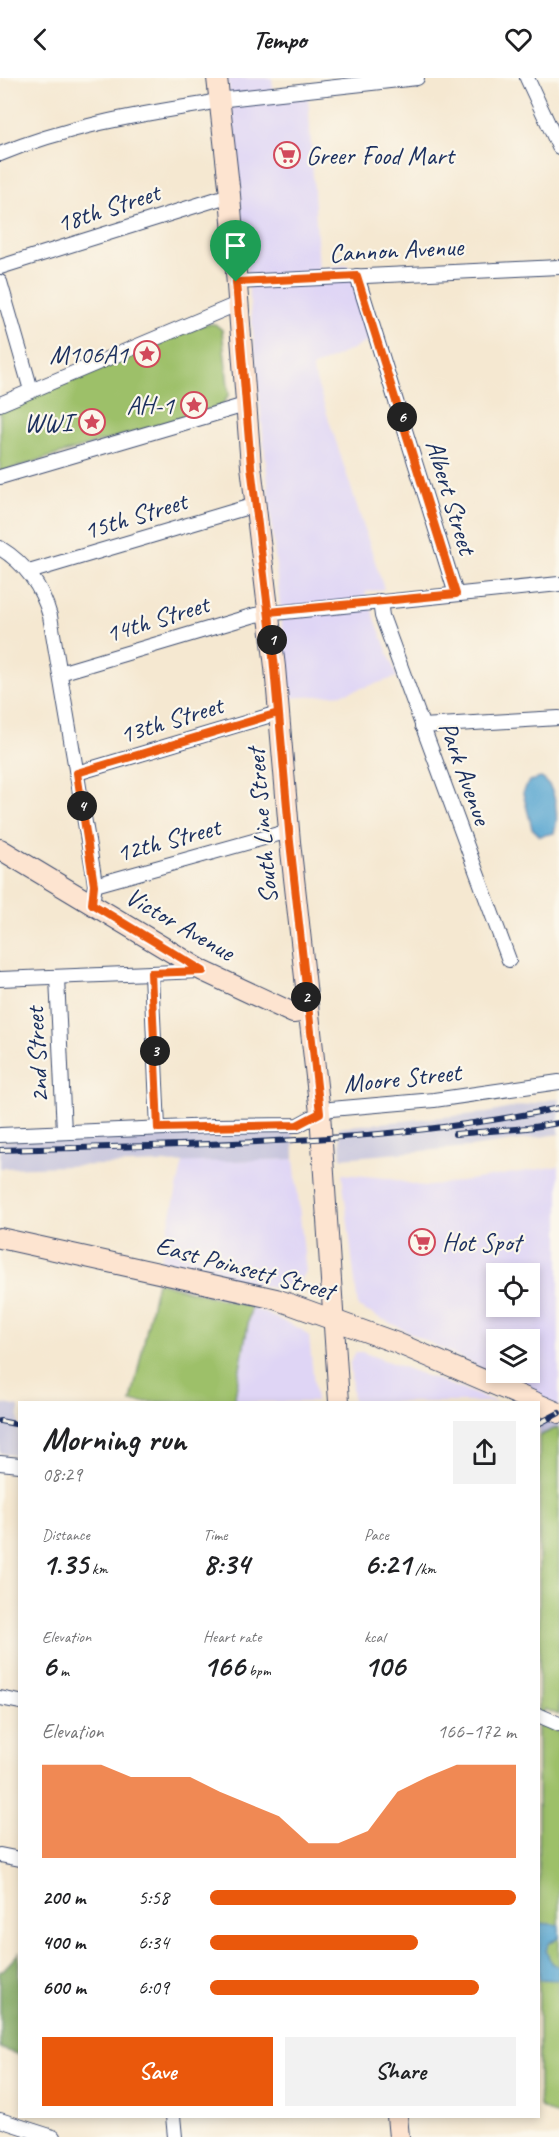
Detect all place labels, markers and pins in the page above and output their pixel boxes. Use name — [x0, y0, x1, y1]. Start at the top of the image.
place label: Greer Food Mart — [306, 139, 456, 172]
supermarket icon: Greer Food Mart — [272, 140, 302, 170]
pin — [210, 220, 261, 282]
place label: M106A1 — [49, 338, 129, 371]
place icon: M106A1 — [132, 339, 162, 369]
place label: AH-1 — [126, 389, 175, 422]
place icon: AH-1 — [179, 390, 209, 420]
pin: 6 — [387, 402, 417, 432]
place label: WWI — [24, 406, 78, 439]
place icon: WWI — [77, 407, 107, 437]
pin: 1 — [257, 625, 287, 655]
pin: 4 — [67, 791, 97, 821]
pin: 2 — [291, 982, 321, 1012]
pin: 3 — [140, 1036, 170, 1066]
place label: Hot Spot — [442, 1226, 524, 1259]
supermarket icon: Hot Spot — [407, 1227, 437, 1257]

